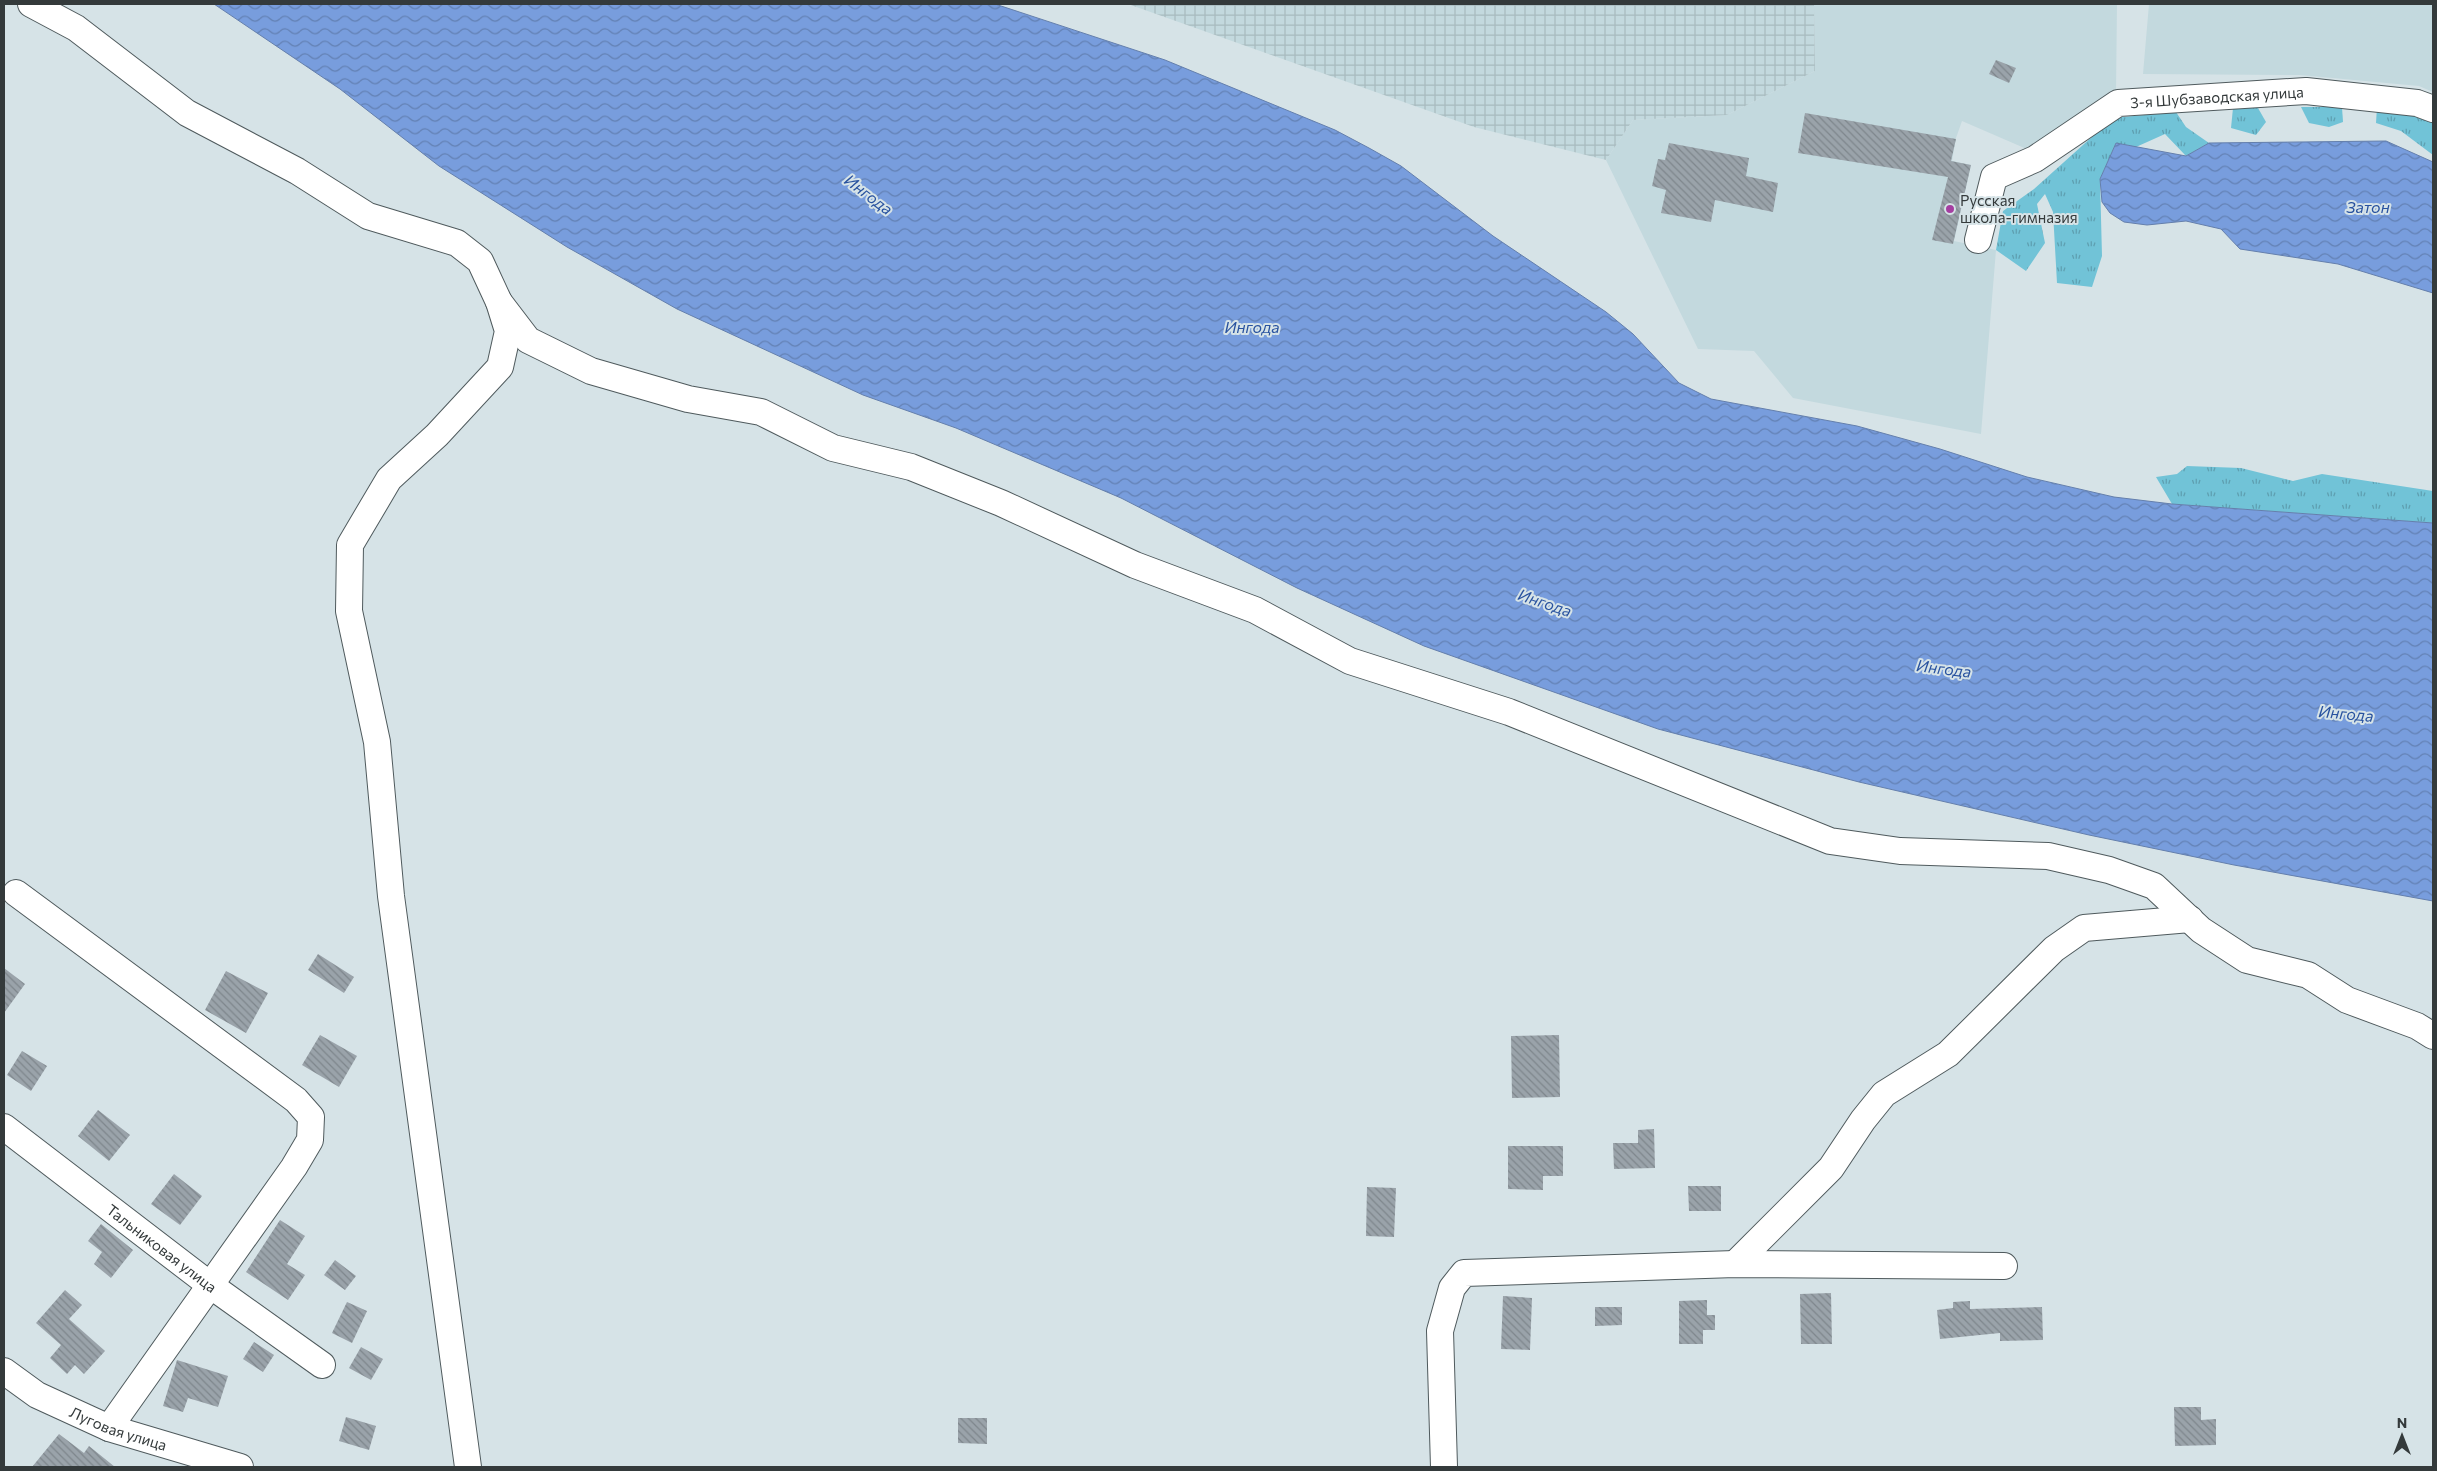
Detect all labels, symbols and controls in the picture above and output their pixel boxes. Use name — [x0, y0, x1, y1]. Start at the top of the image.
street label: 3-я Шубзаводская улица — [2130, 82, 2304, 111]
water label: Ингода — [841, 170, 897, 218]
place label: Русская школа-гимназия — [1960, 191, 2078, 226]
water label: Затон — [2346, 197, 2390, 216]
marker: Русская школа-гимназия — [1944, 203, 1956, 215]
water label: Ингода — [1224, 317, 1280, 336]
water label: Ингода — [1516, 584, 1574, 620]
water label: Ингода — [1915, 655, 1973, 681]
water label: Ингода — [2318, 701, 2374, 725]
street label: Тальниковая улица — [103, 1200, 220, 1296]
street label: Луговая улица — [67, 1402, 169, 1454]
north arrow — [2377, 1411, 2427, 1461]
text: N — [2397, 1414, 2407, 1431]

